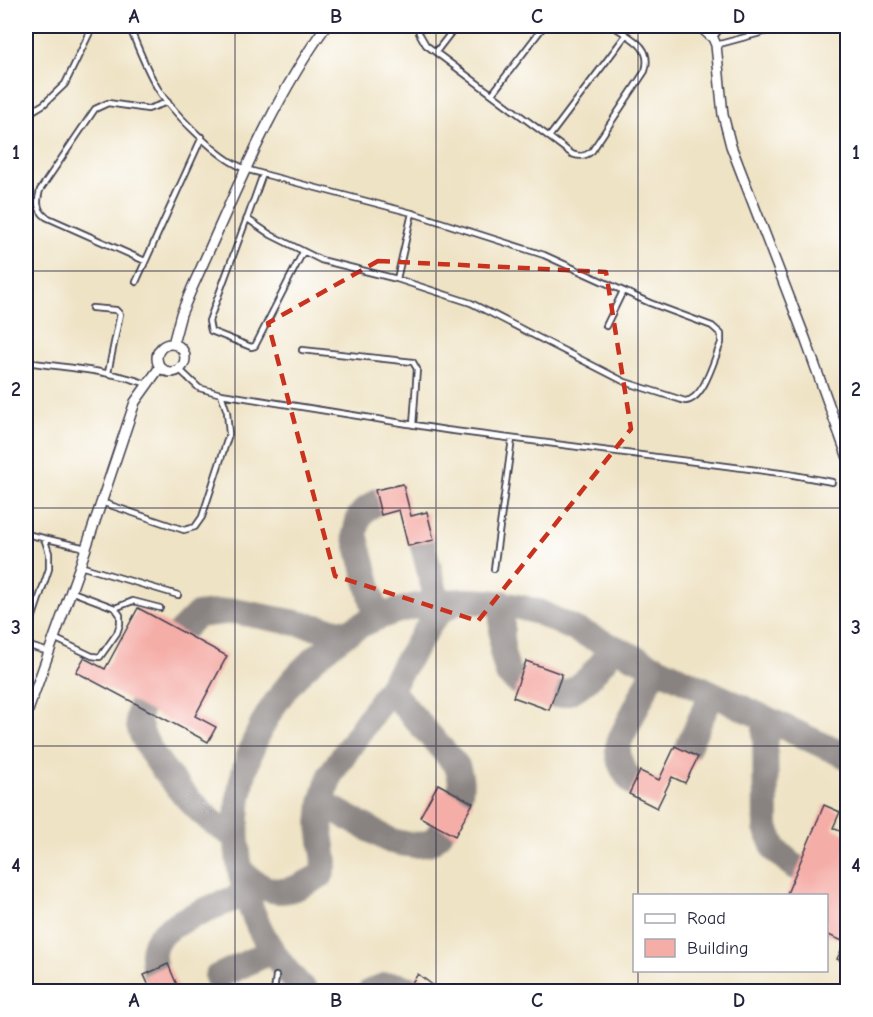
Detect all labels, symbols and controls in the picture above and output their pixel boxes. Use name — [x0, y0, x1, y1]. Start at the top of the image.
text: A — [128, 5, 140, 28]
text: B — [330, 5, 342, 28]
text: C — [531, 5, 543, 28]
text: D — [733, 5, 745, 28]
text: 1 — [12, 141, 20, 164]
text: 1 — [852, 141, 860, 164]
text: 2 — [11, 378, 21, 401]
text: 2 — [851, 378, 861, 401]
text: 3 — [11, 616, 21, 639]
text: 3 — [851, 616, 861, 639]
text: 4 — [11, 854, 21, 877]
text: 4 — [851, 854, 861, 877]
legend — [633, 894, 828, 972]
text: Road — [687, 908, 726, 929]
text: Building — [687, 938, 749, 959]
text: A — [128, 989, 140, 1012]
text: B — [330, 989, 342, 1012]
text: C — [531, 989, 543, 1012]
text: D — [733, 989, 745, 1012]

